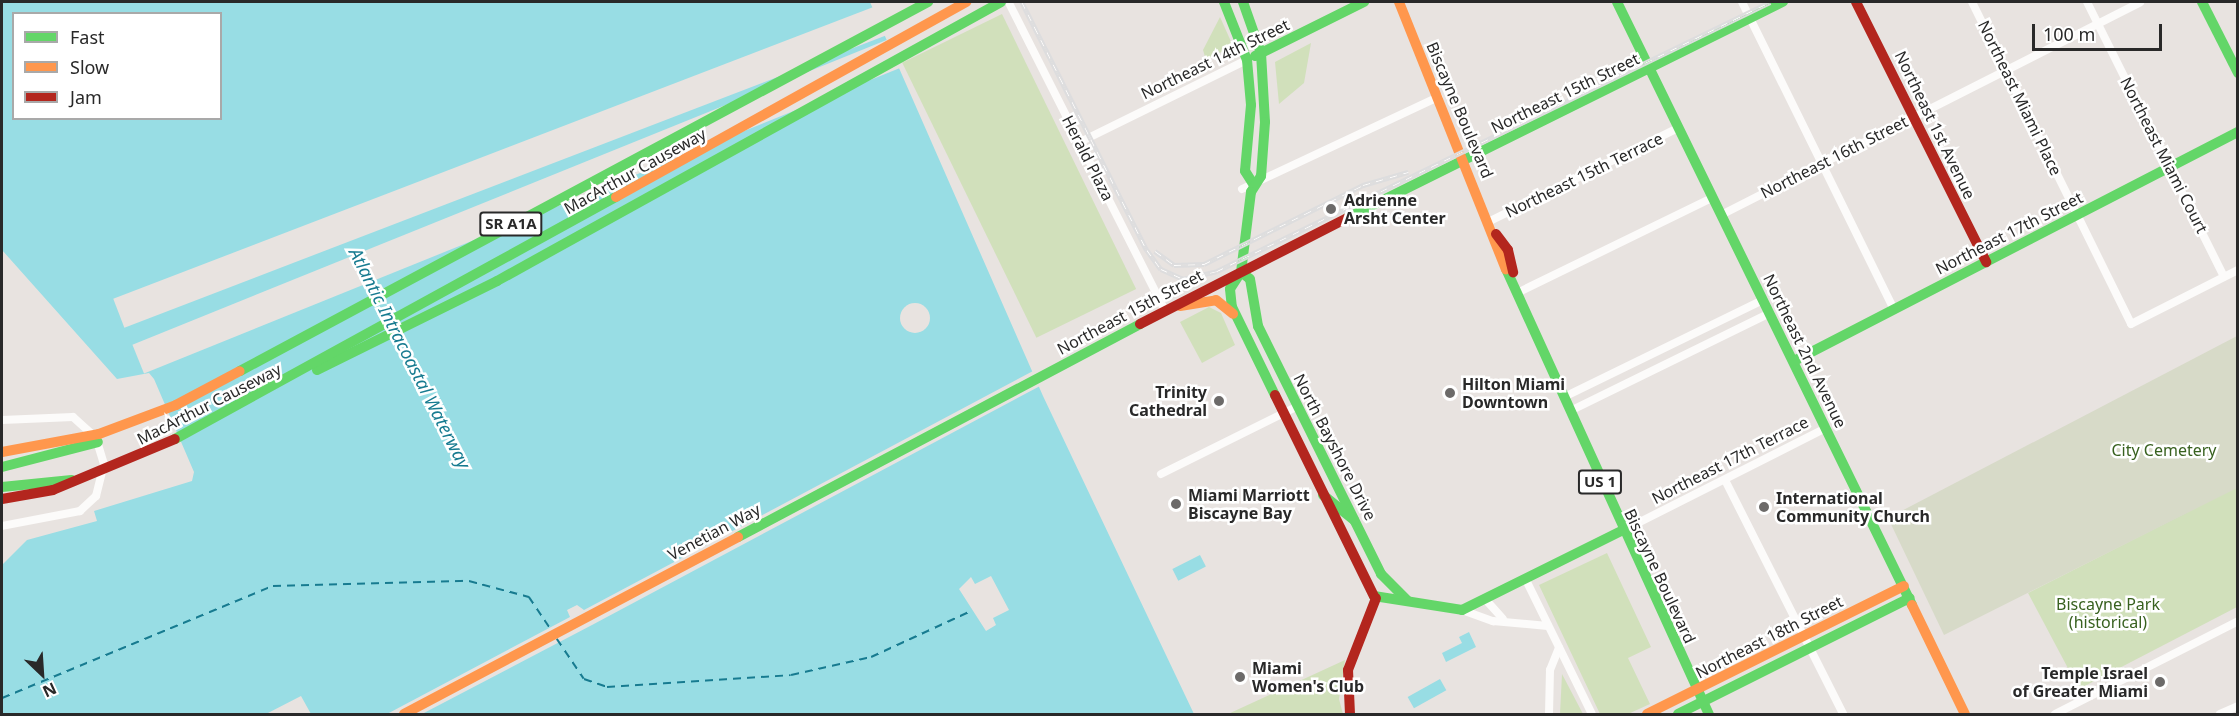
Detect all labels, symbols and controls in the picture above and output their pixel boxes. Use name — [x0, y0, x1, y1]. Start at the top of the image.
legend — [12, 12, 222, 120]
scale bar — [2035, 12, 2166, 50]
street label: Northeast 14th Street — [1138, 15, 1292, 103]
street label: Northeast Miami Place — [1974, 17, 2066, 179]
text: 100 m — [2043, 22, 2095, 46]
text: Fast — [70, 25, 105, 49]
street label: Biscayne Boulevard — [1423, 39, 1497, 181]
street label: Northeast 1st Avenue — [1891, 48, 1979, 202]
street label: Northeast 15th Street — [1488, 49, 1642, 137]
text: Slow — [70, 55, 109, 79]
street label: Northeast Miami Court — [2116, 74, 2212, 236]
text: Jam — [70, 85, 102, 109]
street label: Herald Plaza — [1058, 112, 1118, 204]
street label: Northeast 16th Street — [1757, 112, 1911, 202]
street label: MacArthur Causeway — [561, 124, 709, 218]
street label: Northeast 15th Terrace — [1502, 128, 1666, 222]
street label: Northeast 17th Street — [1932, 188, 2086, 278]
place label: Adrienne Arsht Center — [1344, 190, 1446, 228]
marker: Adrienne Arsht Center — [1322, 200, 1340, 218]
road number: SR A1A — [478, 212, 544, 236]
water label: Atlantic Intracoastal Waterway — [345, 244, 475, 472]
street label: Northeast 15th Street — [1054, 265, 1206, 359]
street label: Northeast 2nd Avenue — [1759, 271, 1851, 431]
street label: MacArthur Causeway — [134, 359, 284, 449]
street label: North Bayshore Drive — [1290, 370, 1380, 524]
place label: Hilton Miami Downtown — [1462, 374, 1565, 412]
place label: Trinity Cathedral — [1129, 382, 1207, 420]
marker: Hilton Miami Downtown — [1443, 386, 1457, 400]
marker: Trinity Cathedral — [1212, 394, 1226, 408]
street label: Northeast 17th Terrace — [1648, 412, 1812, 508]
park label: City Cemetery — [2111, 440, 2217, 460]
road number: US 1 — [1578, 470, 1622, 494]
place label: Miami Marriott Biscayne Bay — [1188, 485, 1310, 523]
place label: International Community Church — [1776, 488, 1930, 526]
marker: Miami Marriott Biscayne Bay — [1169, 497, 1183, 511]
street label: Venetian Way — [665, 500, 763, 564]
marker: International Community Church — [1757, 500, 1771, 514]
street label: Biscayne Boulevard — [1620, 506, 1700, 646]
street label: Northeast 18th Street — [1692, 592, 1846, 682]
park label: Biscayne Park (historical) — [2056, 594, 2160, 632]
north arrow — [12, 644, 72, 704]
place label: Miami Women's Club — [1252, 658, 1364, 696]
place label: Temple Israel of Greater Miami — [2012, 663, 2148, 701]
marker: Miami Women's Club — [1233, 670, 1247, 684]
marker: Temple Israel of Greater Miami — [2153, 675, 2167, 689]
text: N — [39, 678, 60, 703]

